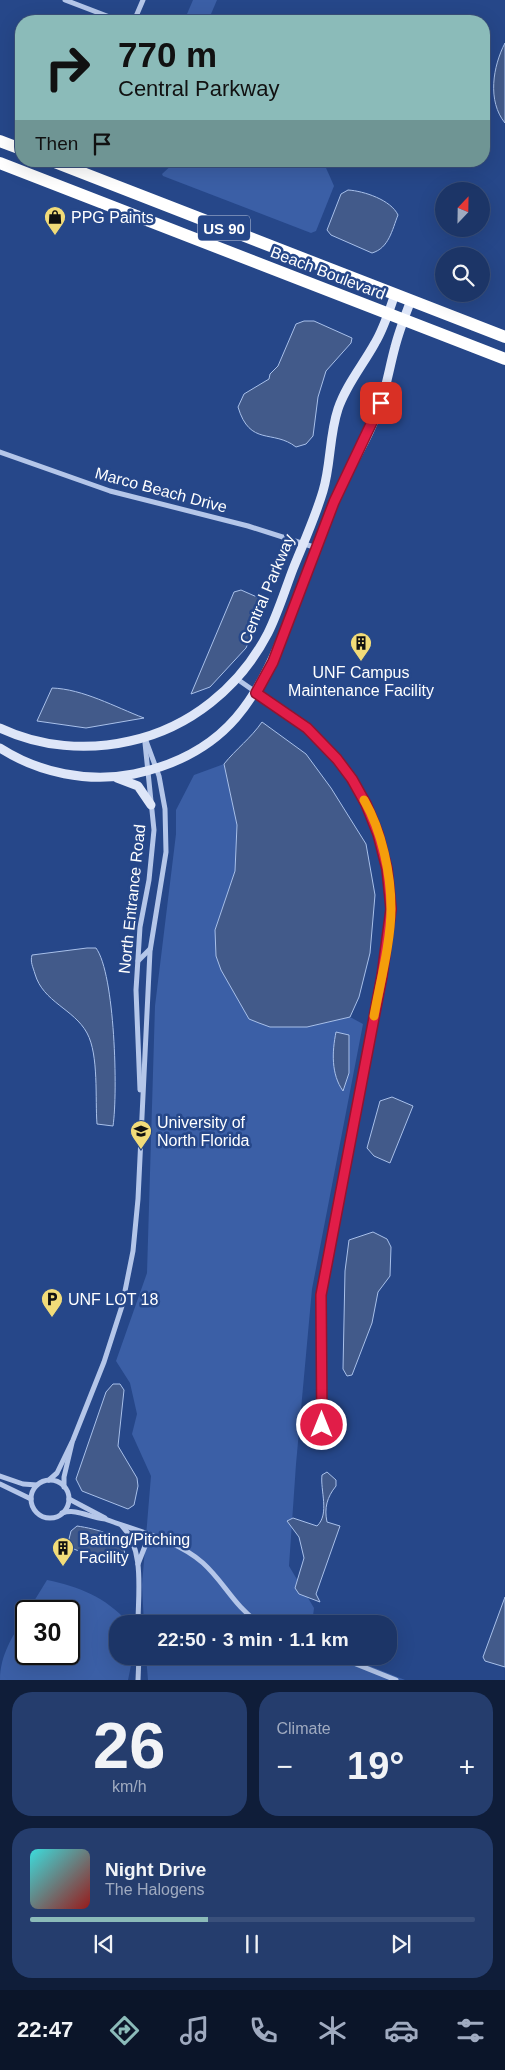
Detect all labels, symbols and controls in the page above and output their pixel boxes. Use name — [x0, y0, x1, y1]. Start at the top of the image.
icon: right — [35, 35, 100, 100]
text: 770 m — [118, 35, 217, 74]
text: Central Parkway — [118, 76, 279, 101]
icon: arrive — [88, 130, 116, 158]
text: Then — [35, 133, 78, 154]
north arrow — [435, 182, 490, 238]
map controls — [435, 182, 490, 302]
shop icon: PPG Paints — [43, 205, 67, 236]
place label: PPG Paints — [71, 209, 154, 226]
road number: US 90 — [198, 216, 250, 240]
street label: Beach Boulevard — [268, 243, 388, 303]
button: search — [435, 247, 490, 302]
pin — [360, 382, 402, 424]
icon: arrive — [367, 389, 395, 417]
street label: Marco Beach Drive — [93, 464, 229, 516]
street label: Central Parkway — [236, 532, 298, 646]
building icon: UNF Campus Maintenance Facility — [349, 631, 373, 662]
place label: UNF Campus Maintenance Facility — [288, 664, 434, 699]
street label: North Entrance Road — [116, 823, 148, 975]
place label: University of North Florida — [157, 1114, 250, 1149]
school or university icon: University of North Florida — [129, 1119, 153, 1150]
parking icon: UNF LOT 18 — [40, 1287, 64, 1318]
place label: UNF LOT 18 — [68, 1291, 159, 1308]
position arrow — [295, 1398, 347, 1450]
place label: Batting/Pitching Facility — [79, 1531, 190, 1566]
building icon: Batting/Pitching Facility — [51, 1536, 75, 1567]
speed limit sign: 30 — [15, 1600, 80, 1665]
text: 22:50 · 3 min · 1.1 km — [157, 1629, 349, 1650]
text: 26 — [93, 1709, 165, 1782]
text: Climate — [277, 1720, 331, 1737]
text: 19° — [347, 1745, 404, 1787]
text: − — [277, 1751, 293, 1782]
text: + — [459, 1751, 475, 1782]
text: km/h — [112, 1778, 147, 1795]
text: Night Drive — [105, 1859, 206, 1880]
text: The Halogens — [105, 1881, 205, 1898]
icon: previous — [90, 1930, 118, 1958]
icon: pause — [238, 1930, 266, 1958]
icon: next — [387, 1930, 415, 1958]
icon: directions — [107, 2013, 142, 2048]
icon: music — [177, 2013, 212, 2048]
icon: phone — [246, 2013, 281, 2048]
icon: climate — [315, 2013, 350, 2048]
icon: car — [384, 2013, 419, 2048]
icon: filters — [453, 2013, 488, 2048]
text: 22:47 — [17, 2017, 73, 2042]

